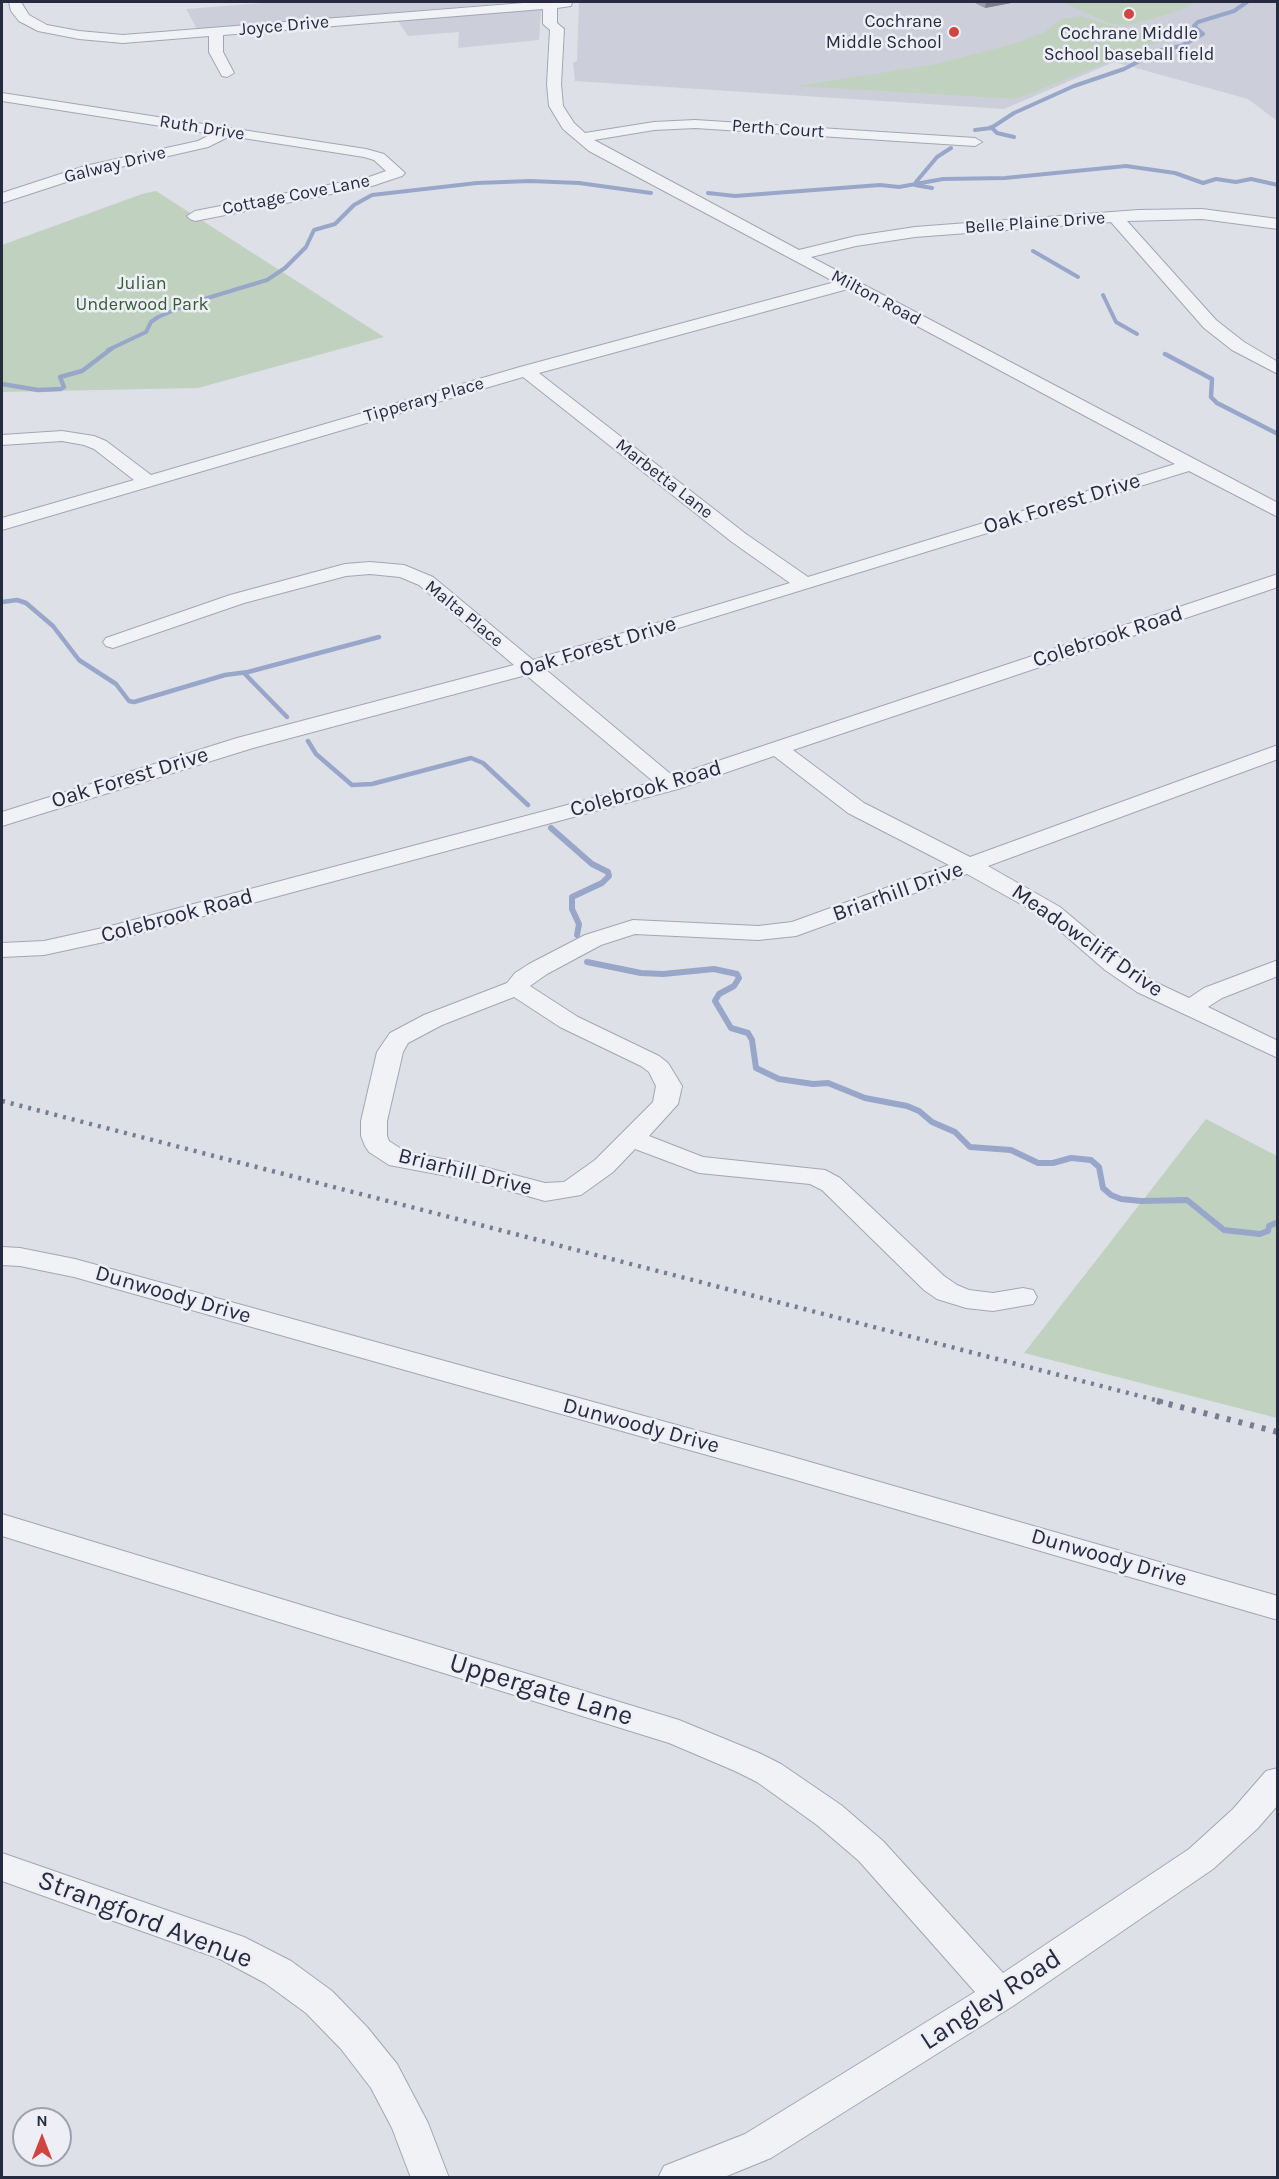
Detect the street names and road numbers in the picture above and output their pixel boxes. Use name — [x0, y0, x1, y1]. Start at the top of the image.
street label: Joyce Drive — [238, 11, 330, 41]
street label: Ruth Drive — [158, 111, 246, 145]
street label: Perth Court — [731, 115, 825, 143]
street label: Galway Drive — [62, 142, 168, 188]
street label: Cottage Cove Lane — [220, 170, 372, 220]
street label: Belle Plaine Drive — [964, 207, 1106, 239]
street label: Milton Road — [827, 265, 925, 331]
street label: Tipperary Place — [362, 373, 486, 427]
street label: Marbetta Lane — [611, 434, 717, 524]
street label: Oak Forest Drive — [980, 468, 1144, 540]
street label: Malta Place — [420, 576, 508, 652]
street label: Colebrook Road — [1030, 600, 1186, 674]
street label: Oak Forest Drive — [516, 611, 680, 683]
street label: Oak Forest Drive — [48, 742, 212, 814]
street label: Colebrook Road — [567, 755, 725, 823]
street label: Briarhill Drive — [829, 856, 967, 928]
street label: Meadowcliff Drive — [1006, 879, 1168, 1003]
street label: Colebrook Road — [98, 883, 256, 949]
street label: Briarhill Drive — [395, 1143, 535, 1201]
street label: Dunwoody Drive — [92, 1260, 254, 1330]
street label: Dunwoody Drive — [560, 1392, 722, 1460]
street label: Dunwoody Drive — [1028, 1523, 1190, 1593]
street label: Uppergate Lane — [445, 1647, 637, 1733]
street label: Strangford Avenue — [33, 1864, 257, 1976]
street label: Langley Road — [914, 1942, 1068, 2058]

